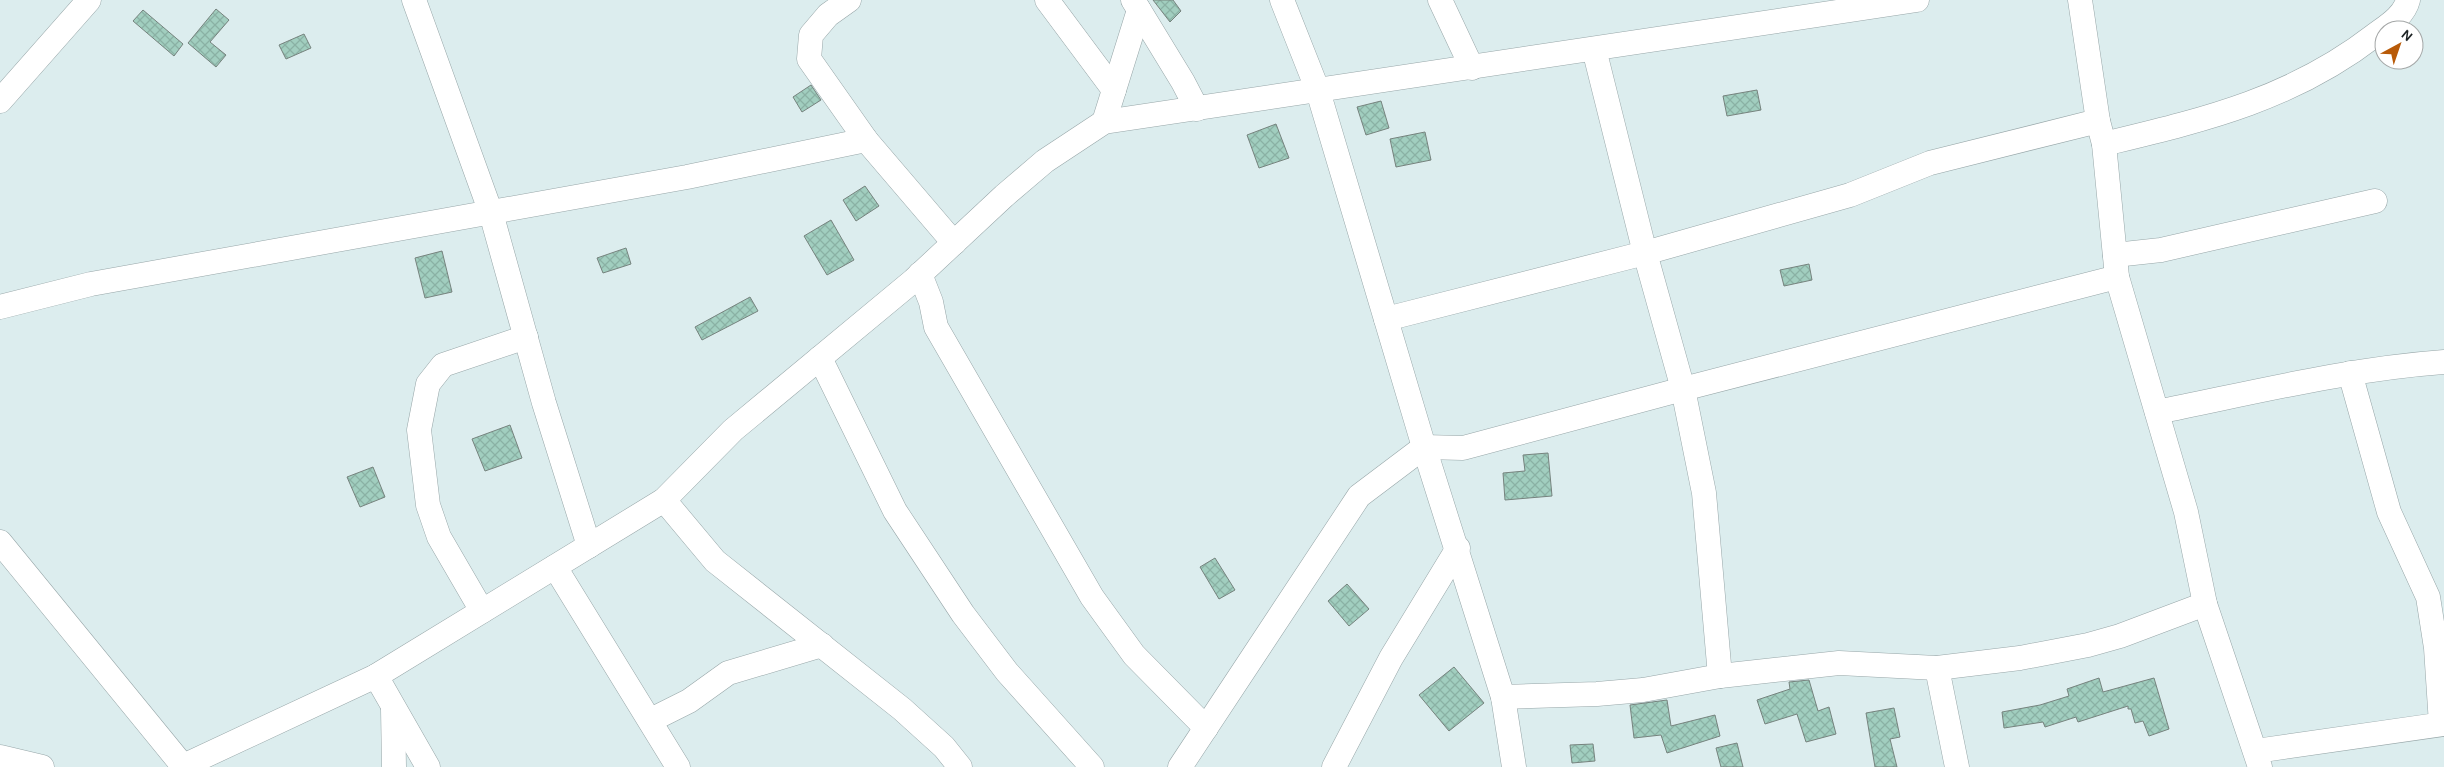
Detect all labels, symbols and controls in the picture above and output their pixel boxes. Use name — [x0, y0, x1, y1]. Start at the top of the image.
north arrow — [2374, 20, 2424, 70]
text: N — [2398, 26, 2416, 45]

